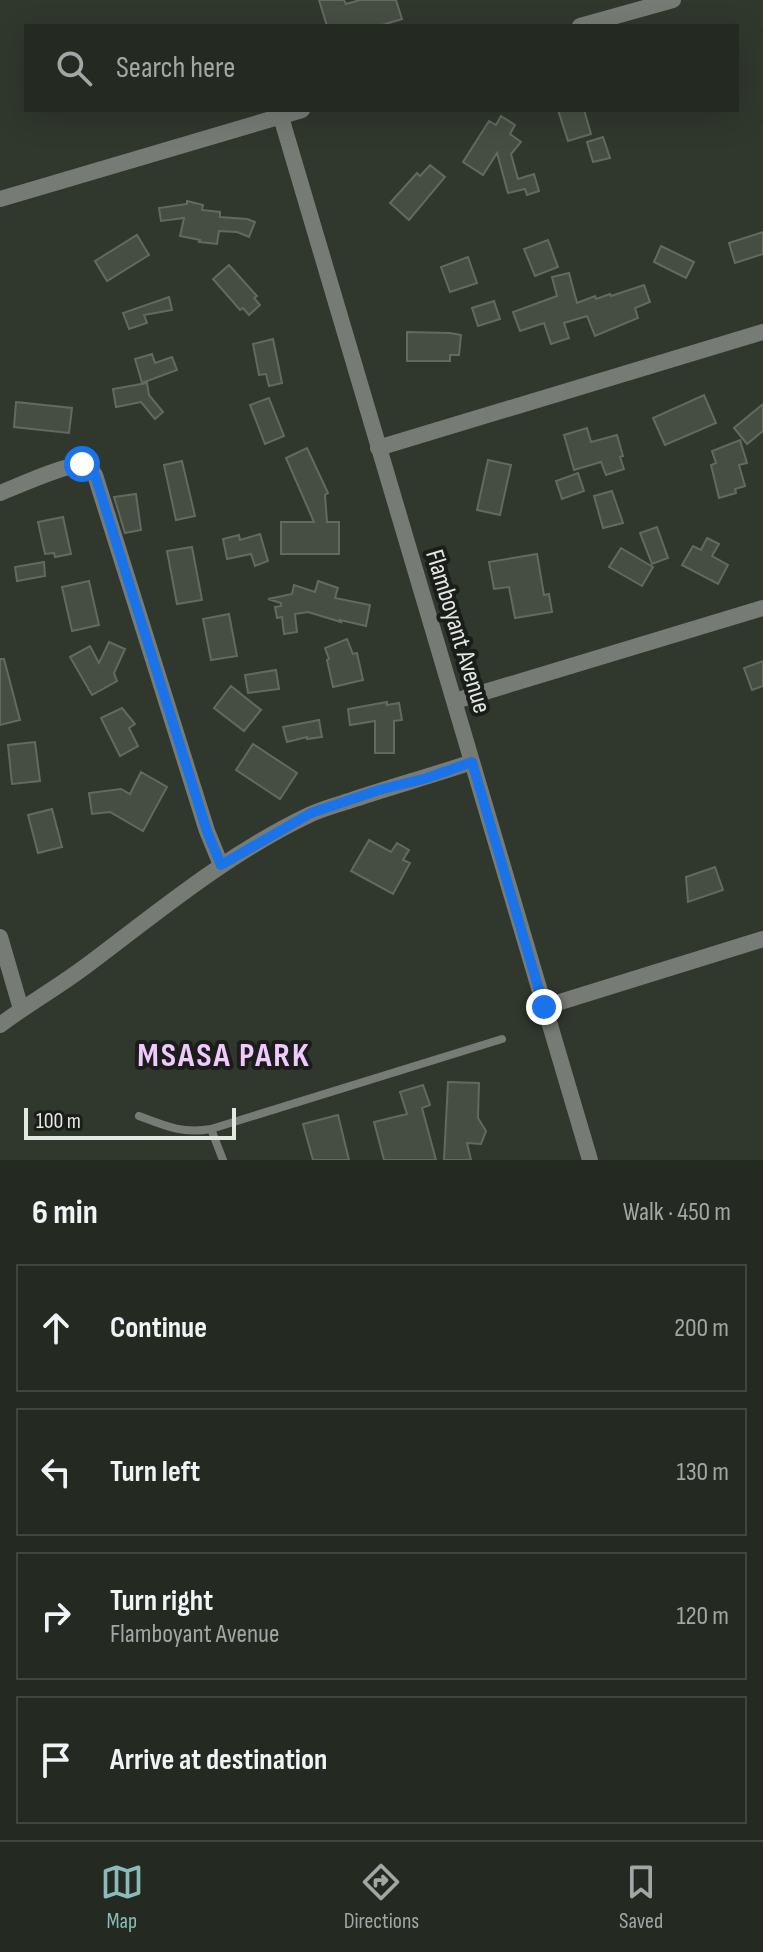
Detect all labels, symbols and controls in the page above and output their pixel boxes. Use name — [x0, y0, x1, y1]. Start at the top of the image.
search box — [24, 24, 739, 112]
icon: search — [52, 46, 96, 90]
text: Search here — [116, 50, 235, 86]
route start — [64, 446, 100, 482]
street label: Flamboyant Avenue — [418, 546, 497, 717]
route end — [526, 989, 562, 1025]
district label: MSASA PARK — [137, 1035, 311, 1076]
scale bar — [24, 1104, 236, 1140]
text: 100 m — [36, 1108, 81, 1135]
text: 6 min — [32, 1192, 98, 1233]
text: Walk · 450 m — [623, 1197, 731, 1228]
icon: ahead — [34, 1306, 78, 1350]
text: Continue — [110, 1310, 207, 1346]
text: 200 m — [674, 1313, 729, 1344]
icon: left — [34, 1450, 78, 1494]
text: Turn left — [110, 1454, 200, 1490]
text: 130 m — [677, 1457, 729, 1488]
text: Turn right — [110, 1583, 213, 1619]
icon: right — [34, 1594, 78, 1638]
text: 120 m — [676, 1601, 729, 1632]
text: Flamboyant Avenue — [110, 1619, 279, 1650]
icon: arrive — [34, 1738, 78, 1782]
text: Arrive at destination — [110, 1742, 327, 1778]
tab: Map — [100, 1860, 144, 1935]
tab: Directions — [344, 1860, 419, 1935]
tab: Saved — [619, 1860, 663, 1935]

